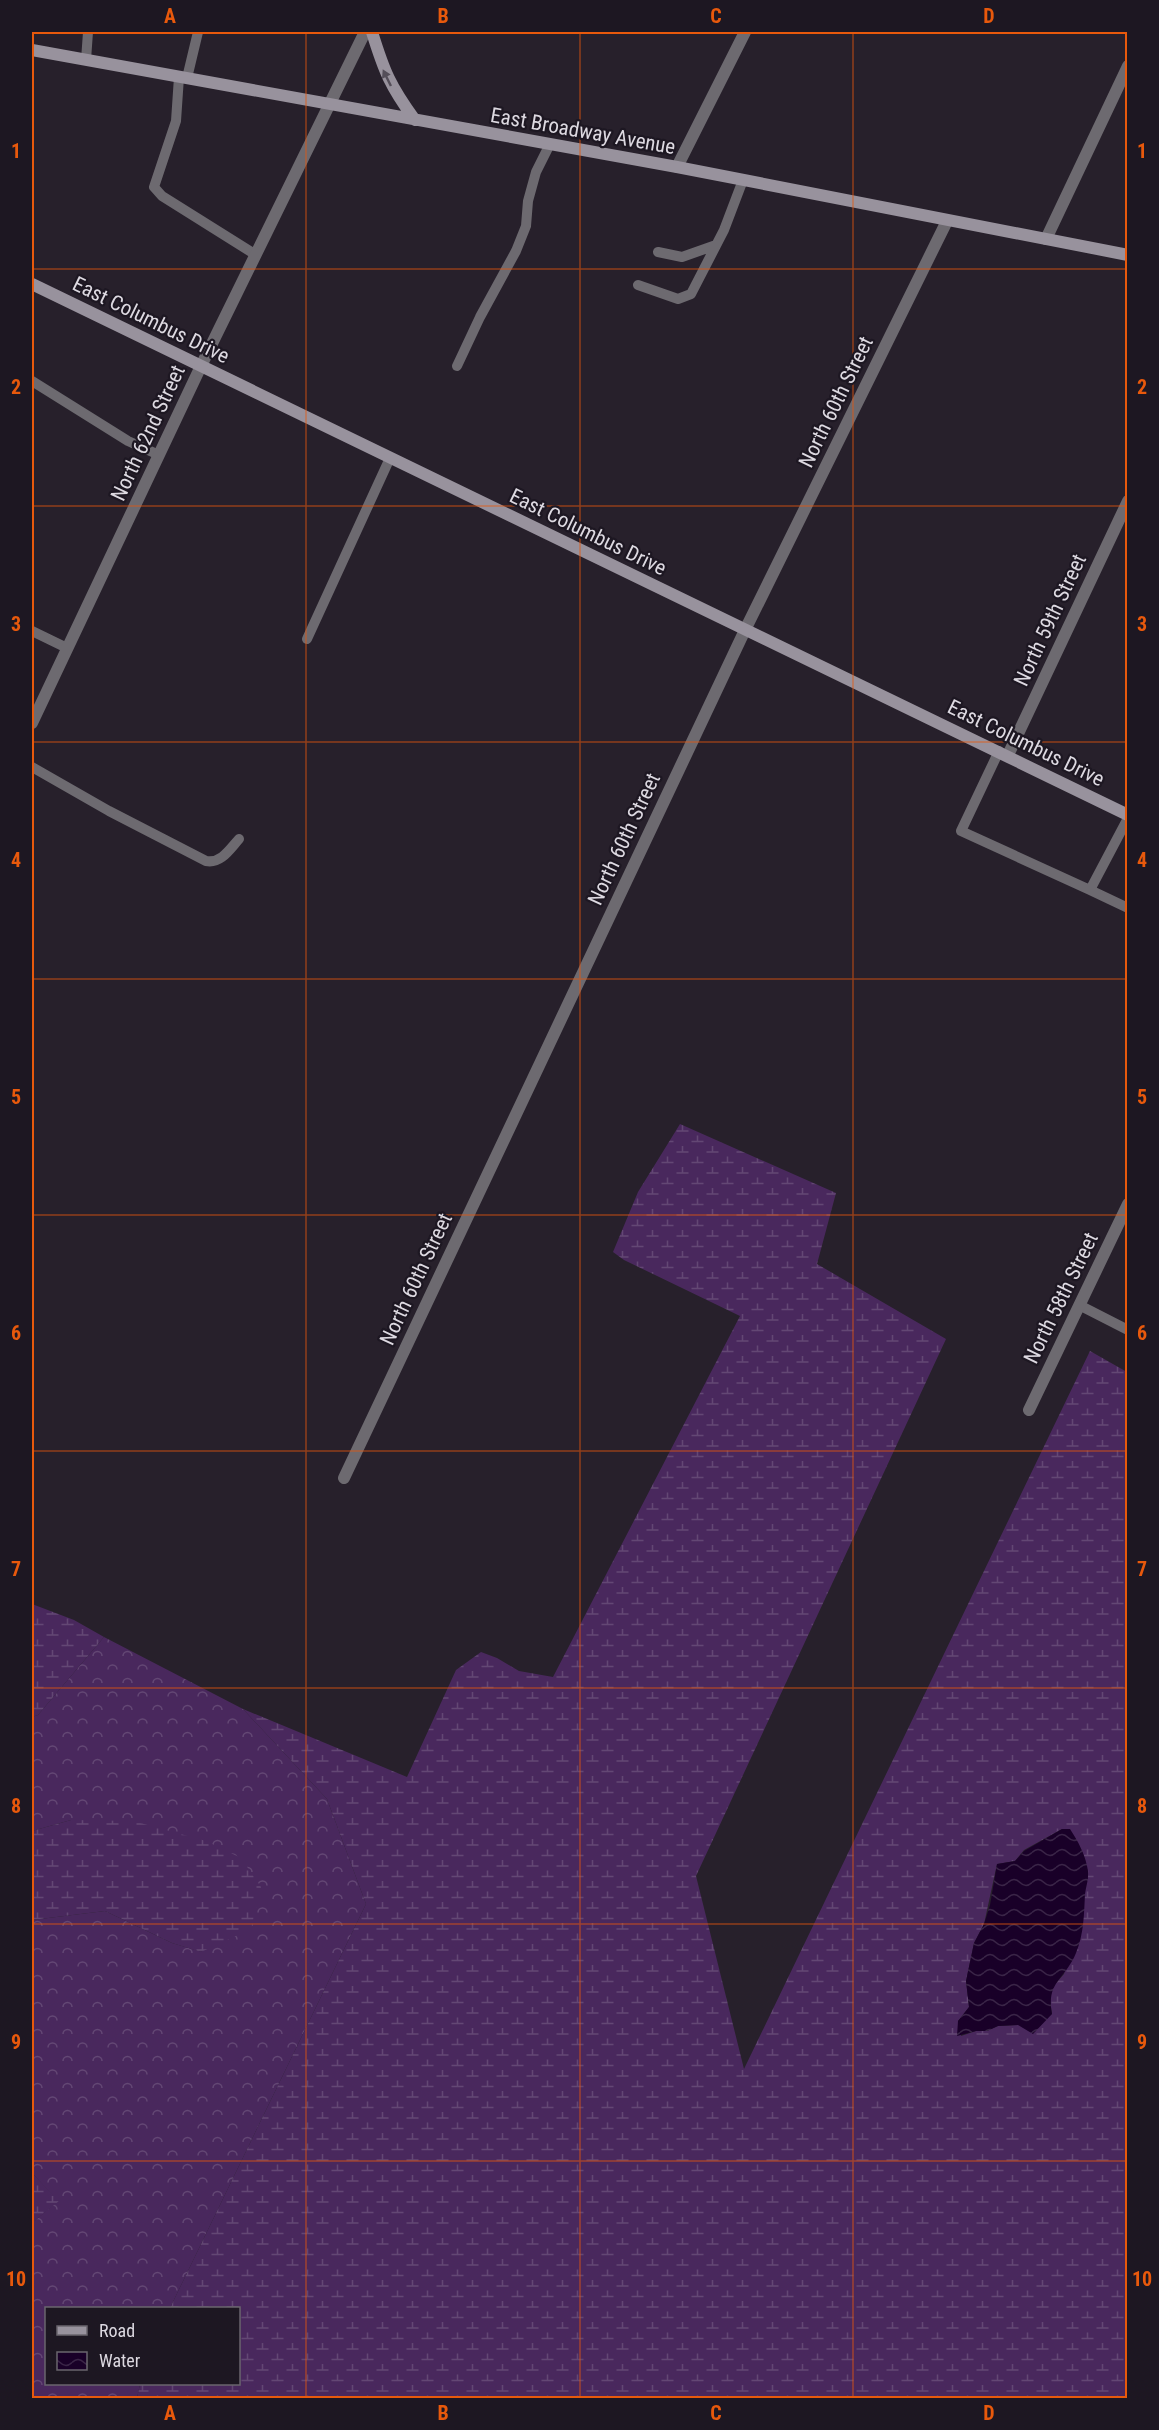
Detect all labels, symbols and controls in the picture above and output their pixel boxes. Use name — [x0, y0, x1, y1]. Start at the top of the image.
text: A — [164, 4, 176, 28]
text: B — [437, 4, 449, 28]
text: C — [710, 4, 722, 28]
text: D — [983, 4, 995, 28]
one-way arrow — [383, 70, 392, 87]
street label: East Broadway Avenue — [489, 103, 677, 159]
text: 1 — [11, 139, 21, 163]
text: 1 — [1137, 139, 1147, 163]
street label: East Columbus Drive — [69, 272, 233, 368]
street label: North 60th Street — [794, 333, 878, 471]
street label: North 62nd Street — [106, 361, 190, 505]
text: 2 — [11, 375, 21, 399]
text: 2 — [1137, 375, 1147, 399]
street label: East Columbus Drive — [506, 484, 670, 580]
street label: North 59th Street — [1009, 550, 1091, 690]
text: 3 — [11, 612, 21, 636]
text: 3 — [1137, 612, 1147, 636]
street label: East Columbus Drive — [944, 695, 1108, 791]
street label: North 60th Street — [583, 769, 665, 909]
text: 4 — [11, 848, 21, 872]
text: 4 — [1137, 848, 1147, 872]
text: 5 — [11, 1085, 21, 1109]
text: 5 — [1137, 1085, 1147, 1109]
street label: North 60th Street — [375, 1209, 457, 1349]
street label: North 58th Street — [1019, 1229, 1103, 1367]
text: 6 — [11, 1321, 21, 1345]
text: 6 — [1137, 1321, 1147, 1345]
text: 7 — [11, 1557, 21, 1581]
text: 7 — [1137, 1557, 1147, 1581]
text: 8 — [11, 1794, 21, 1818]
text: 8 — [1137, 1794, 1147, 1818]
text: 9 — [11, 2030, 21, 2054]
text: 9 — [1137, 2030, 1147, 2054]
text: 10 — [6, 2267, 26, 2291]
text: 10 — [1132, 2267, 1152, 2291]
legend — [45, 2307, 240, 2385]
text: Road — [99, 2320, 135, 2341]
text: Water — [99, 2350, 141, 2371]
text: A — [164, 2401, 176, 2425]
text: B — [437, 2401, 449, 2425]
text: C — [710, 2401, 722, 2425]
text: D — [983, 2401, 995, 2425]

